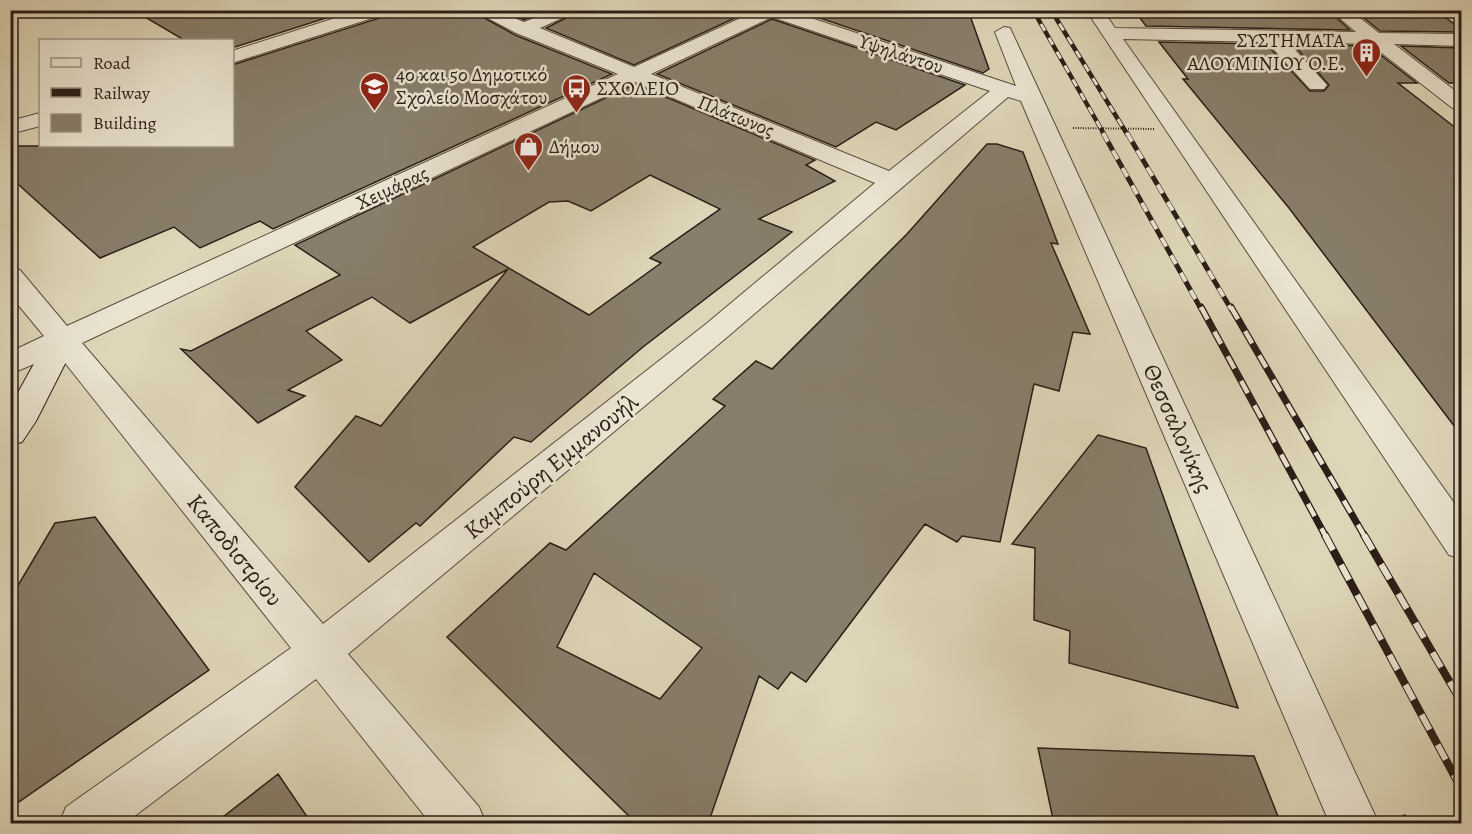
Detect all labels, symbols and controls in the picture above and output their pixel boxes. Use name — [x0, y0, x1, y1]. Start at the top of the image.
street label: Υψηλάντου — [854, 27, 947, 80]
place label: ΣΥΣΤΗΜΑΤΑ ΑΛΟΥΜΙΝΙΟΥ Ο.Ε. — [1186, 27, 1345, 77]
building icon: ΣΥΣΤΗΜΑΤΑ ΑΛΟΥΜΙΝΙΟΥ Ο.Ε. — [1350, 36, 1382, 78]
legend — [39, 39, 234, 147]
text: Road — [93, 51, 131, 75]
place label: 4ο και 5ο Δημοτικό Σχολείο Μοσχάτου — [396, 61, 547, 111]
school or university icon: 4ο και 5ο Δημοτικό Σχολείο Μοσχάτου — [359, 70, 391, 112]
bus stop icon: ΣΧΟΛΕΙΟ — [560, 72, 592, 114]
place label: ΣΧΟΛΕΙΟ — [597, 75, 679, 102]
text: Railway — [93, 81, 151, 105]
street label: Πλάτωνος — [694, 88, 778, 144]
text: Building — [93, 111, 157, 135]
shop icon: Δήμου — [512, 130, 544, 172]
place label: Δήμου — [549, 133, 600, 160]
street label: Χειμάρας — [352, 160, 432, 216]
street label: Θεσσαλονίκης — [1135, 359, 1221, 497]
street label: Καμπούρη Εμμανουήλ — [457, 385, 646, 546]
street label: Καποδιστρίου — [180, 487, 290, 613]

